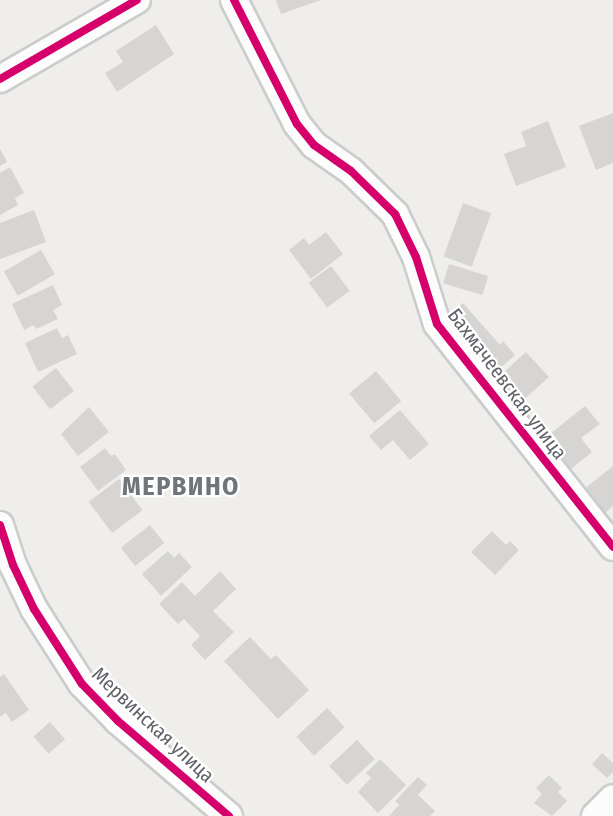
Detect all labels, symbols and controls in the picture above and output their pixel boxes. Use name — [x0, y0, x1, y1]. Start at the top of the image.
street label: Бахмачеевская улица — [442, 304, 572, 464]
district label: МЕРВИНО — [122, 471, 240, 503]
street label: Мервинская улица — [87, 662, 219, 788]

